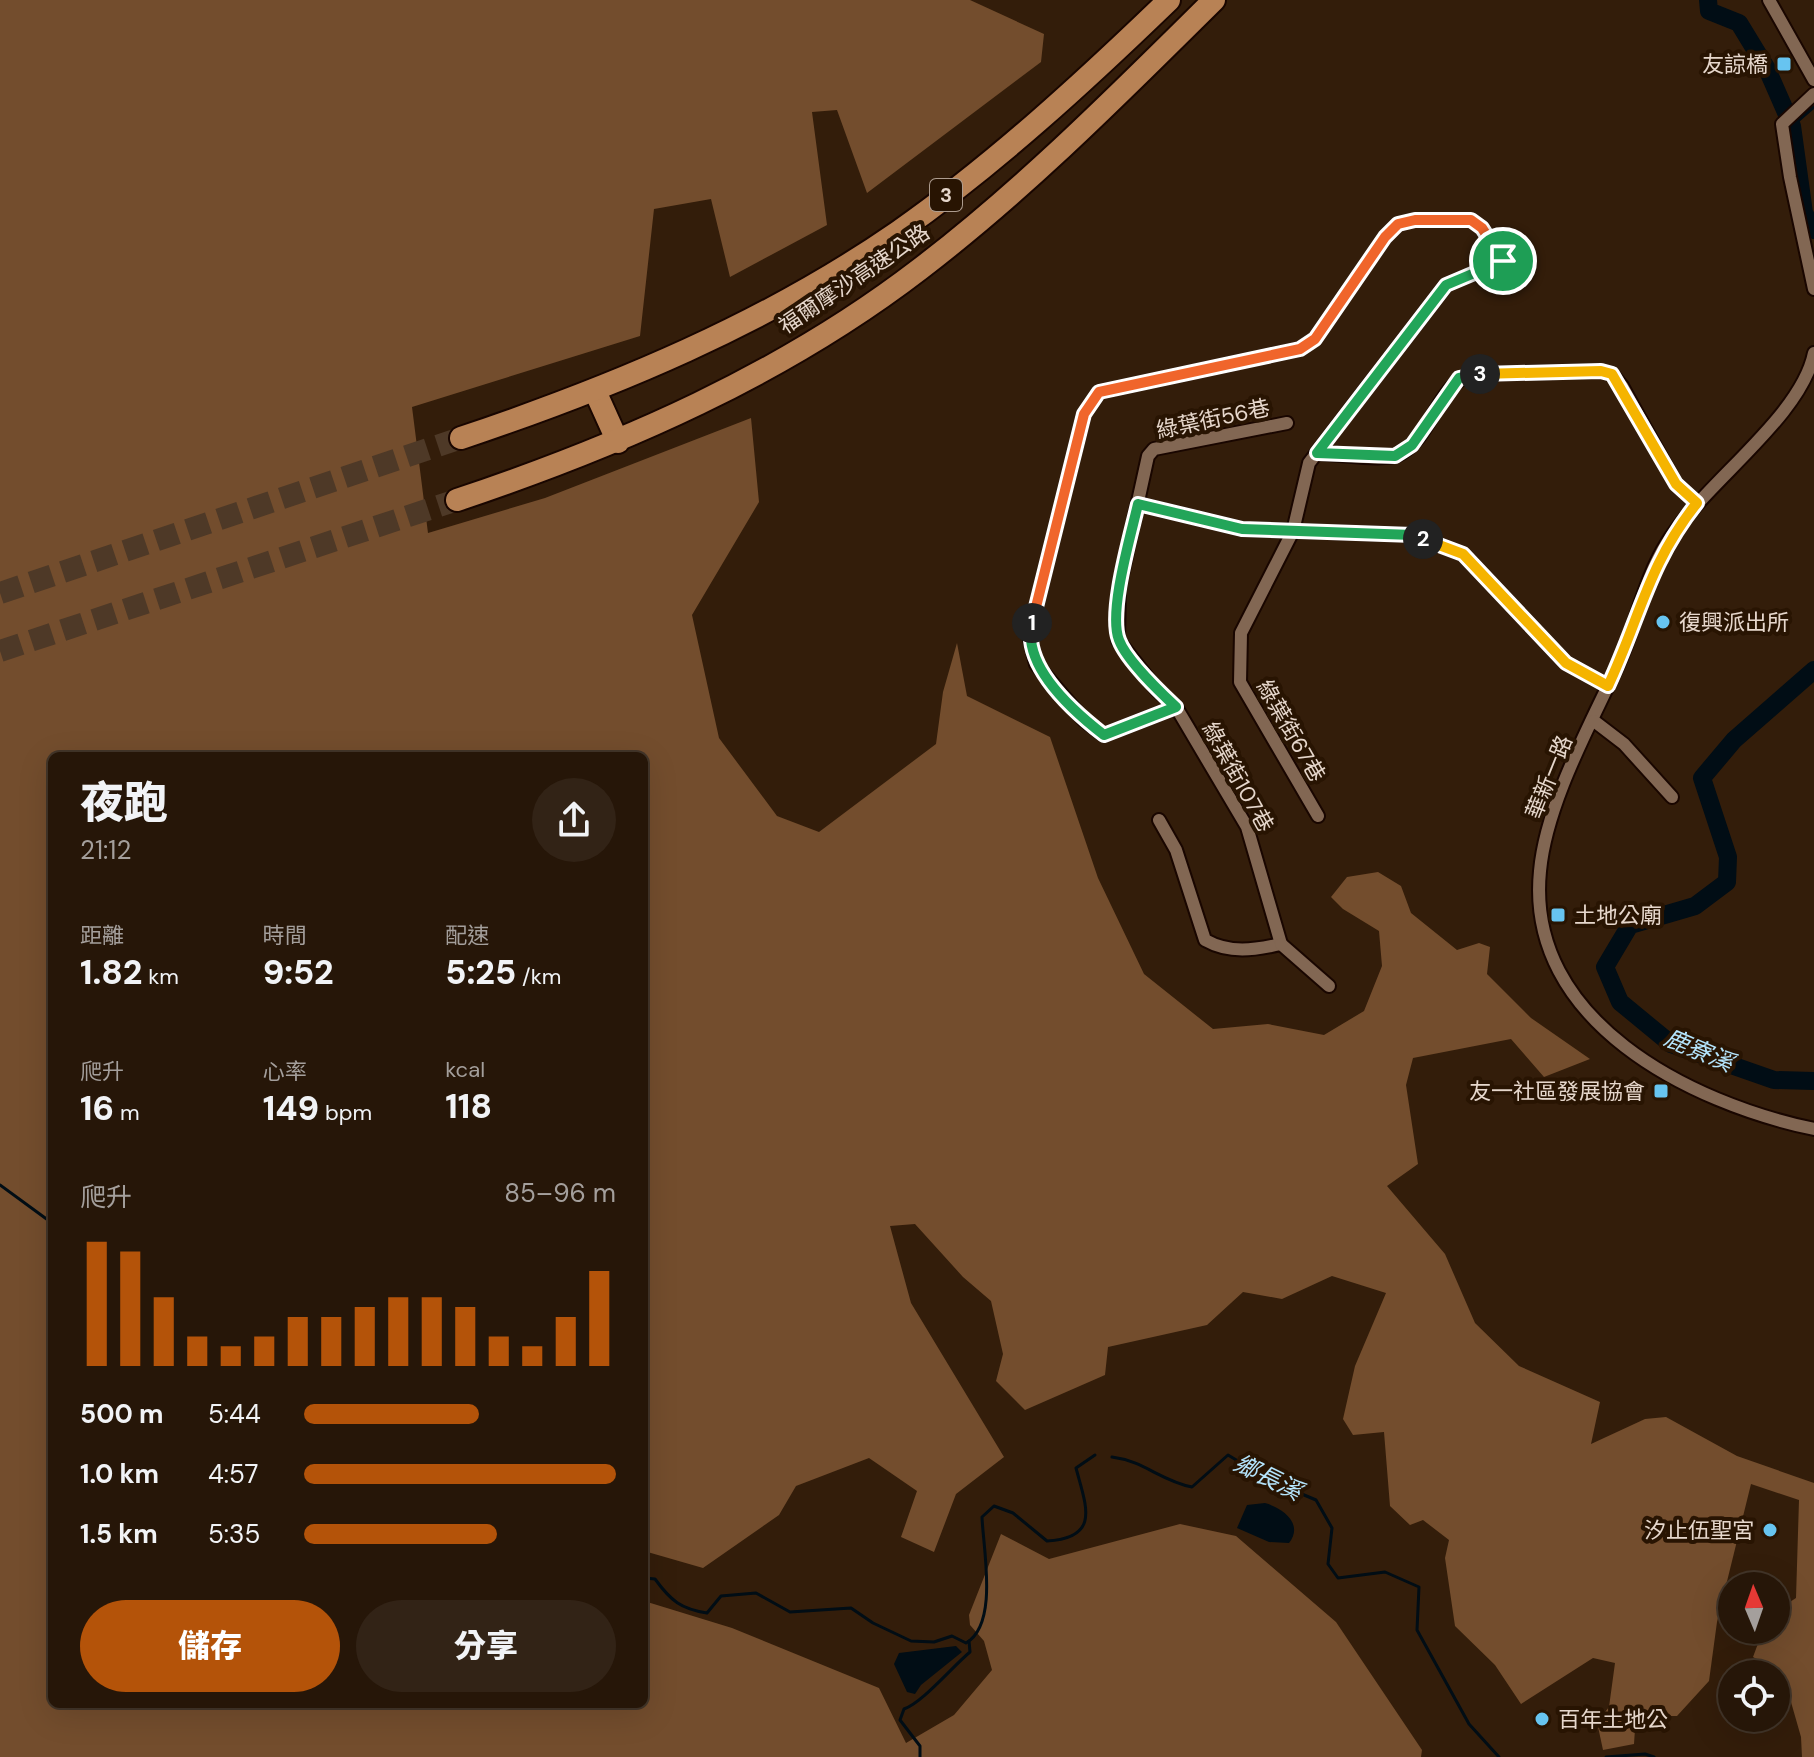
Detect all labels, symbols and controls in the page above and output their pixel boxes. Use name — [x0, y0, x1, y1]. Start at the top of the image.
place label: 友諒橋 — [1702, 50, 1768, 79]
marker: 友諒橋 — [1775, 55, 1793, 73]
road number: 3 — [930, 179, 962, 211]
street label: 福爾摩沙高速公路 — [773, 218, 935, 340]
pin — [1469, 227, 1537, 295]
icon: arrive — [1481, 239, 1525, 283]
pin: 3 — [1460, 354, 1500, 394]
text: 3 — [1473, 359, 1487, 388]
street label: 綠葉街56巷 — [1154, 393, 1272, 445]
pin: 2 — [1403, 519, 1443, 559]
text: 2 — [1417, 524, 1429, 553]
pin: 1 — [1012, 603, 1052, 643]
text: 1 — [1028, 608, 1036, 637]
place label: 復興派出所 — [1679, 608, 1789, 637]
marker: 復興派出所 — [1654, 613, 1672, 631]
street label: 綠葉街67巷 — [1250, 675, 1332, 787]
street label: 綠葉街107巷 — [1196, 717, 1280, 837]
street label: 華新一路 — [1519, 731, 1579, 823]
text: 夜跑 — [80, 774, 168, 832]
button: share — [532, 778, 616, 862]
text: 21:12 — [80, 833, 131, 867]
place label: 土地公廟 — [1574, 901, 1662, 930]
marker: 土地公廟 — [1549, 906, 1567, 924]
text: 距離 — [80, 921, 124, 950]
text: 時間 — [263, 921, 307, 950]
text: 配速 — [445, 921, 489, 950]
text: 1.82 — [80, 950, 142, 995]
text: 9:52 — [263, 950, 334, 995]
text: 5:25 — [445, 950, 516, 995]
text: km — [142, 962, 179, 991]
text: /km — [516, 962, 561, 991]
water label: 鹿寮溪 — [1660, 1022, 1741, 1080]
text: kcal — [445, 1055, 485, 1084]
text: 爬升 — [80, 1057, 124, 1086]
text: 心率 — [263, 1057, 307, 1086]
place label: 友一社區發展協會 — [1469, 1077, 1645, 1106]
marker: 友一社區發展協會 — [1652, 1082, 1670, 1100]
text: 118 — [445, 1084, 492, 1129]
text: 16 — [80, 1086, 114, 1131]
text: 149 — [263, 1086, 319, 1131]
text: m — [114, 1098, 140, 1127]
text: bpm — [319, 1098, 372, 1127]
text: 85–96 m — [504, 1176, 616, 1210]
text: 爬升 — [80, 1180, 132, 1214]
text: 500 m — [80, 1397, 163, 1431]
text: 5:44 — [208, 1397, 261, 1431]
water label: 鄉長溪 — [1229, 1447, 1310, 1508]
text: 1.0 km — [80, 1457, 159, 1491]
text: 4:57 — [208, 1457, 258, 1491]
place label: 汐止伍聖宮 — [1644, 1516, 1754, 1545]
text: 1.5 km — [80, 1517, 158, 1551]
text: 5:35 — [208, 1517, 260, 1551]
marker: 汐止伍聖宮 — [1761, 1521, 1779, 1539]
north arrow — [1718, 1572, 1790, 1644]
map controls — [1718, 1572, 1790, 1732]
button: 儲存 — [80, 1600, 340, 1692]
button: 分享 — [356, 1600, 616, 1692]
button: locate — [1718, 1660, 1790, 1732]
place label: 百年土地公 — [1558, 1705, 1668, 1734]
marker: 百年土地公 — [1533, 1710, 1551, 1728]

